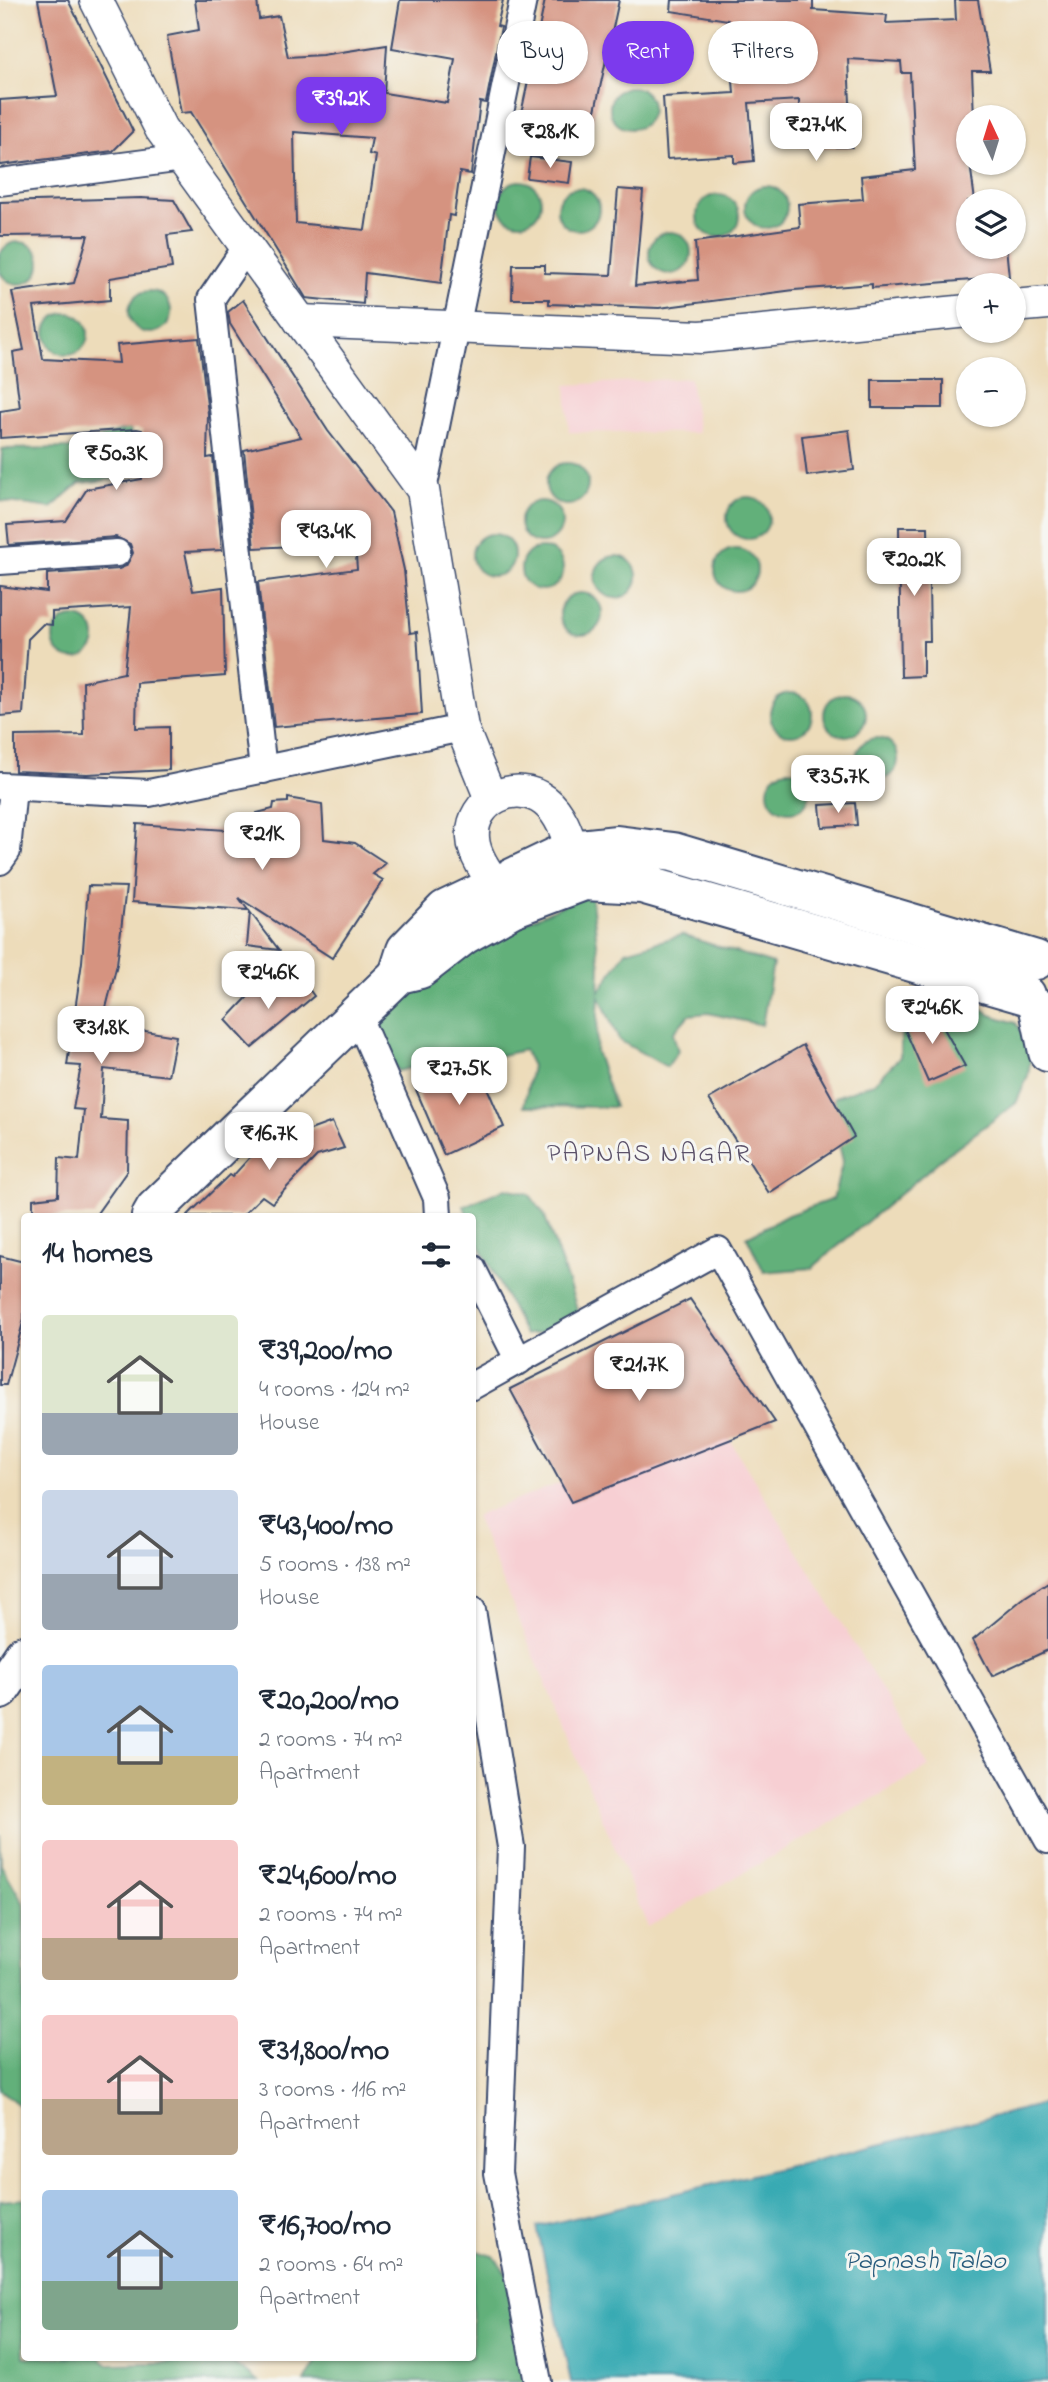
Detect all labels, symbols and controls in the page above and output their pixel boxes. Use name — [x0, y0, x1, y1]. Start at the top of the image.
chip: Buy — [497, 21, 588, 84]
chip: Rent — [602, 21, 694, 84]
chip: Filters — [708, 21, 818, 84]
pin: ₹39.2K — [284, 78, 398, 137]
text: ₹39.2K — [312, 83, 370, 116]
pin: ₹27.4K — [759, 104, 873, 163]
north arrow — [956, 105, 1026, 175]
map controls — [956, 105, 1026, 427]
text: ₹27.4K — [786, 109, 846, 142]
pin: ₹28.1K — [493, 110, 607, 170]
text: ₹28.1K — [521, 116, 579, 149]
button: layers — [956, 189, 1026, 259]
button: + — [956, 273, 1026, 343]
button: − — [956, 357, 1026, 427]
pin: ₹50.3K — [59, 433, 173, 492]
text: ₹50.3K — [85, 438, 147, 471]
pin: ₹43.4K — [269, 510, 383, 570]
text: ₹43.4K — [297, 516, 355, 549]
pin: ₹20.2K — [857, 538, 971, 598]
text: ₹20.2K — [883, 544, 945, 577]
pin: ₹35.7K — [781, 756, 895, 815]
text: ₹35.7K — [807, 761, 869, 794]
pin: ₹21K — [221, 812, 303, 872]
text: ₹21K — [240, 818, 284, 851]
pin: ₹24.6K — [211, 951, 325, 1011]
text: ₹24.6K — [238, 957, 298, 990]
pin: ₹24.6K — [875, 986, 989, 1046]
text: ₹24.6K — [902, 992, 962, 1025]
pin: ₹31.8K — [44, 1006, 158, 1066]
text: ₹31.8K — [73, 1012, 129, 1045]
pin: ₹27.5K — [402, 1048, 516, 1107]
text: ₹27.5K — [427, 1053, 491, 1086]
pin: ₹16.7K — [212, 1112, 326, 1172]
text: ₹16.7K — [241, 1118, 297, 1151]
district label: PAPNAS NAGAR — [547, 1136, 751, 1174]
text: 14 homes — [42, 1233, 153, 1277]
icon: filters — [417, 1236, 455, 1274]
text: ₹39,200/mo — [259, 1330, 393, 1374]
icon: home — [98, 1343, 182, 1427]
pin: ₹21.7K — [582, 1344, 696, 1403]
text: ₹21.7K — [610, 1349, 668, 1382]
text: 4 rooms · 124 m² — [259, 1374, 410, 1407]
text: House — [259, 1407, 319, 1440]
text: ₹43,400/mo — [259, 1505, 393, 1549]
icon: home — [98, 1518, 182, 1602]
text: 5 rooms · 138 m² — [259, 1549, 411, 1582]
text: House — [259, 1582, 319, 1615]
text: ₹20,200/mo — [259, 1680, 399, 1724]
icon: home — [98, 1693, 182, 1777]
text: 2 rooms · 74 m² — [259, 1724, 403, 1757]
text: Apartment — [259, 1757, 360, 1790]
text: ₹24,600/mo — [259, 1855, 397, 1899]
icon: home — [98, 1868, 182, 1952]
text: 2 rooms · 74 m² — [259, 1899, 403, 1932]
text: Apartment — [259, 1932, 360, 1965]
text: ₹31,800/mo — [259, 2030, 389, 2074]
icon: home — [98, 2043, 182, 2127]
text: 3 rooms · 116 m² — [259, 2074, 406, 2107]
text: Apartment — [259, 2107, 360, 2140]
text: ₹16,700/mo — [259, 2205, 391, 2249]
icon: home — [98, 2218, 182, 2302]
water label: Papnash Talao — [844, 2243, 1007, 2281]
text: 2 rooms · 64 m² — [259, 2249, 403, 2282]
text: Apartment — [259, 2282, 360, 2315]

